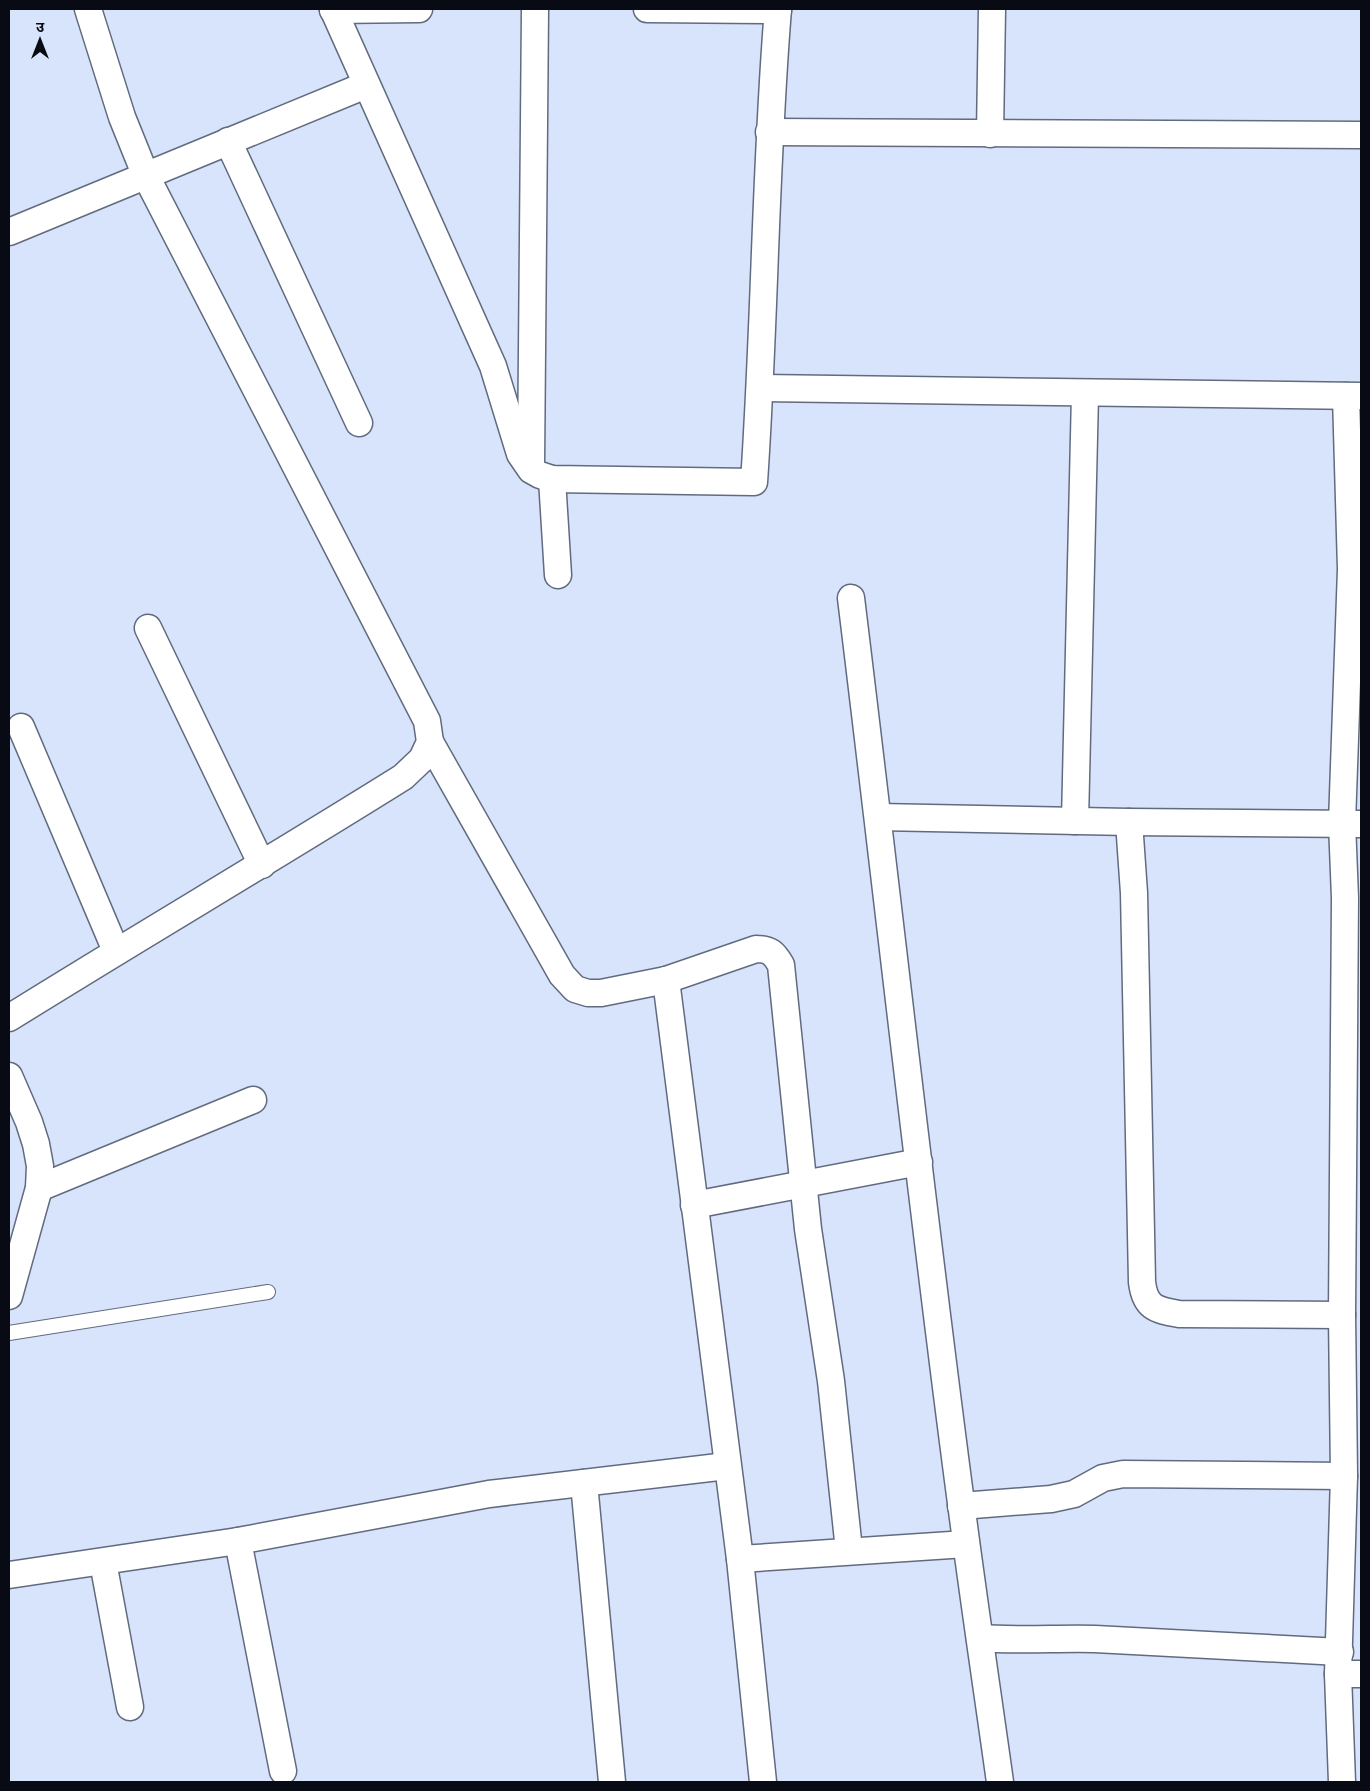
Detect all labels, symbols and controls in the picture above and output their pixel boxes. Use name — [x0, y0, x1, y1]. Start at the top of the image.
north arrow — [15, 15, 65, 65]
text: उ — [36, 19, 45, 35]

